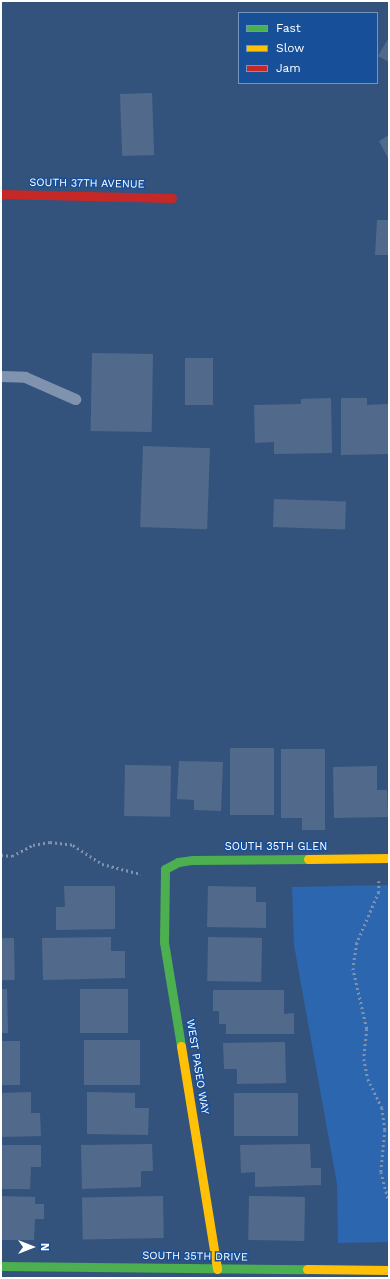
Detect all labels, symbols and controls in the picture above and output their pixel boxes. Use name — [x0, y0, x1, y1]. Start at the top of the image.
legend — [238, 12, 378, 84]
text: Fast — [276, 21, 301, 35]
text: Slow — [276, 41, 304, 55]
text: Jam — [276, 61, 301, 75]
street label: SOUTH 37TH AVENUE — [29, 176, 145, 192]
street label: SOUTH 35TH GLEN — [225, 840, 327, 854]
street label: WEST PASEO WAY — [183, 1018, 211, 1116]
north arrow — [12, 1227, 52, 1267]
text: N — [38, 1243, 51, 1251]
street label: SOUTH 35TH DRIVE — [142, 1249, 248, 1265]

